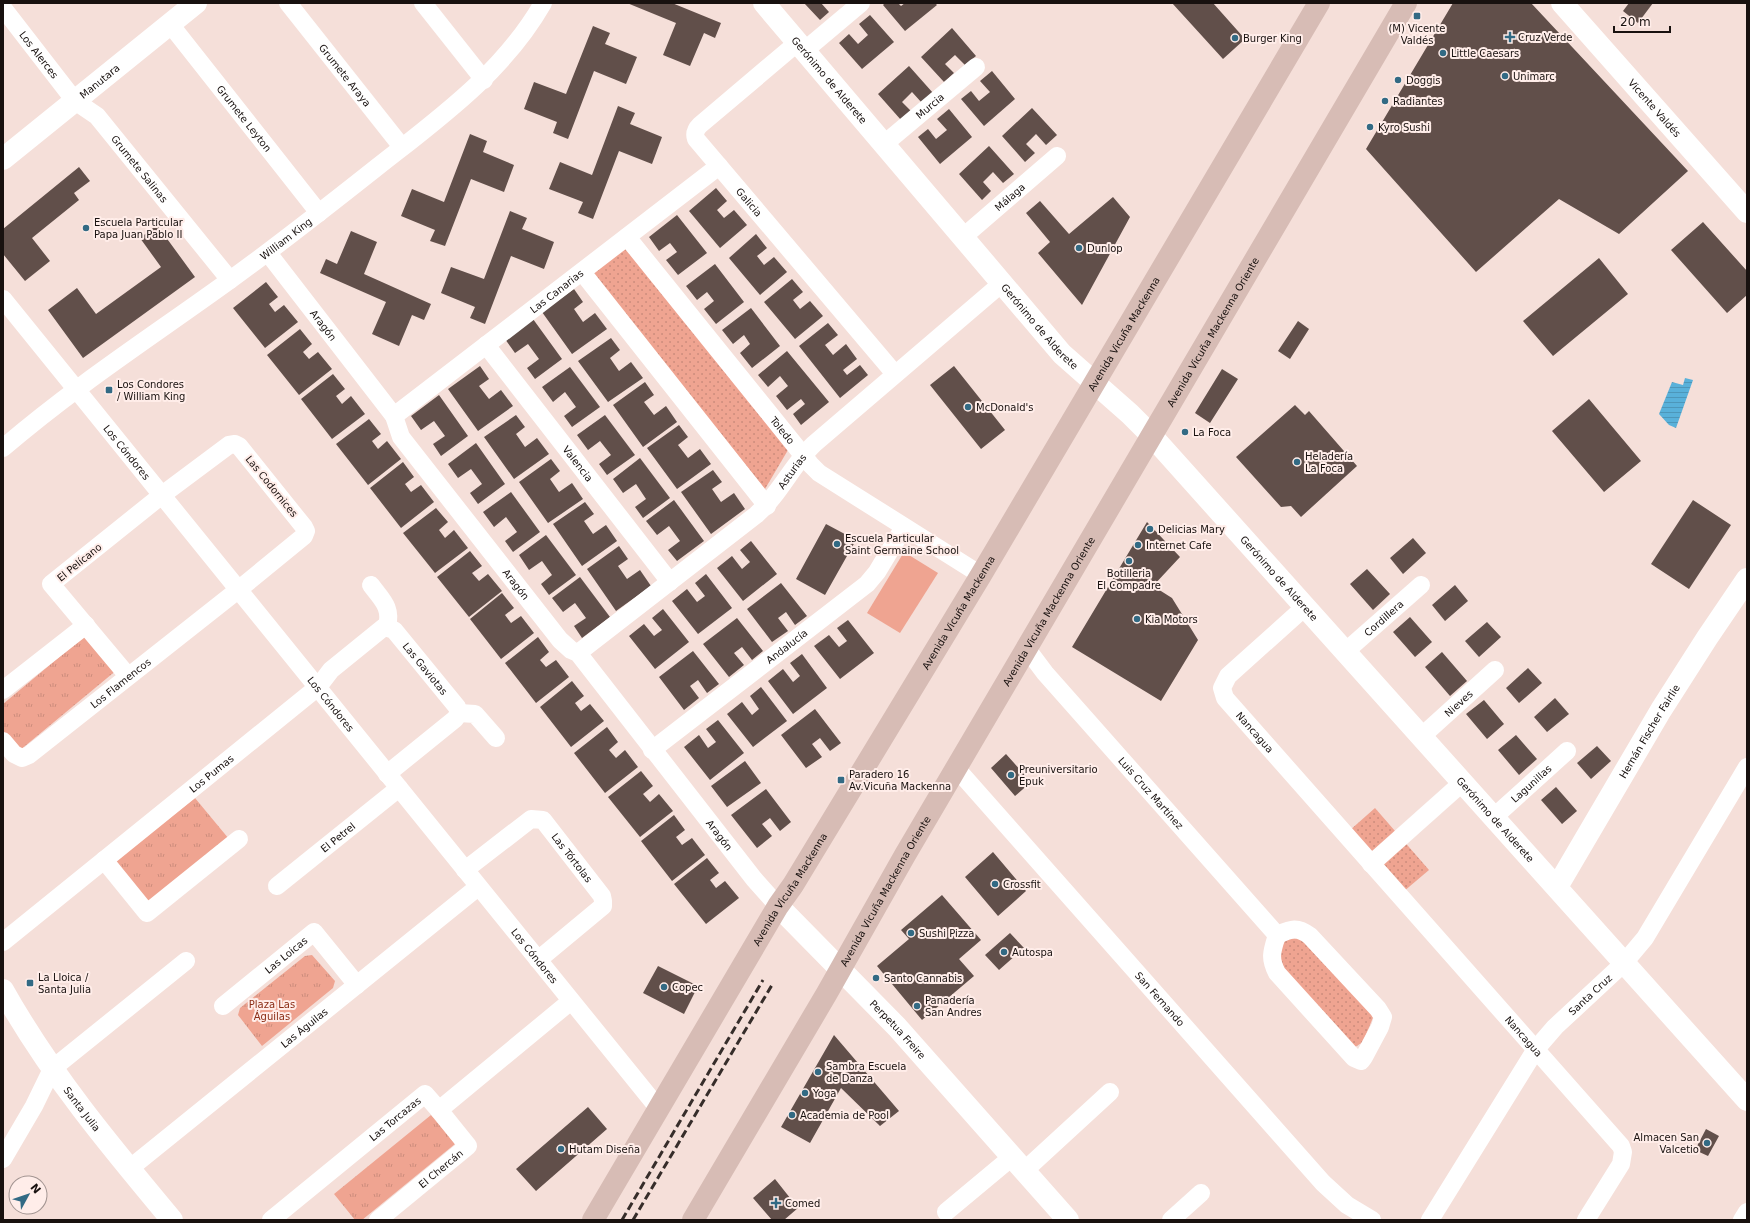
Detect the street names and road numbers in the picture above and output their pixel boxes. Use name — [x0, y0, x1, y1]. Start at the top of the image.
street label: Los Alerces — [17, 29, 60, 81]
street label: Gerónimo de Alderete — [789, 35, 869, 126]
street label: Grumete Araya — [317, 42, 373, 109]
street label: Manutara — [78, 62, 122, 101]
street label: Vicente Valdés — [1626, 77, 1683, 139]
street label: Grumete Leyton — [214, 83, 273, 154]
street label: Murcia — [914, 91, 946, 121]
street label: Grumete Salinas — [109, 133, 170, 205]
street label: Málaga — [993, 181, 1027, 213]
street label: Galicia — [734, 186, 764, 219]
street label: William King — [258, 216, 314, 262]
street label: Avenida Vicuña Mackenna Oriente — [1165, 255, 1261, 409]
street label: Las Canarias — [528, 268, 586, 315]
street label: Avenida Vicuña Mackenna — [1086, 275, 1162, 393]
street label: Gerónimo de Alderete — [999, 282, 1080, 371]
street label: Aragón — [308, 308, 339, 343]
street label: Toledo — [767, 414, 797, 446]
street label: Los Cóndores — [101, 423, 152, 482]
street label: Valencia — [560, 444, 595, 484]
street label: Asturias — [776, 452, 809, 491]
street label: Las Codornices — [244, 453, 300, 519]
street label: Gerónimo de Alderete — [1238, 534, 1320, 623]
street label: Avenida Vicuña Mackenna Oriente — [1001, 535, 1097, 688]
street label: El Pelícano — [55, 541, 104, 584]
street label: Avenida Vicuña Mackenna — [920, 554, 997, 671]
street label: Aragón — [500, 567, 531, 602]
street label: Cordillera — [1362, 598, 1406, 638]
street label: Andalucía — [764, 627, 810, 666]
street label: Las Gaviotas — [400, 640, 450, 697]
street label: Los Flamencos — [88, 656, 153, 710]
street label: Los Cóndores — [305, 675, 356, 734]
street label: Hernán Fischer Fairlie — [1617, 682, 1682, 780]
street label: Nieves — [1442, 688, 1475, 719]
street label: Nancagua — [1234, 710, 1275, 755]
street label: Los Pumas — [187, 753, 236, 795]
street label: Luis Cruz Martínez — [1116, 755, 1185, 831]
street label: Lagunillas — [1509, 763, 1554, 805]
street label: Gerónimo de Alderete — [1454, 775, 1536, 864]
street label: Avenida Vicuña Mackenna Oriente — [838, 814, 933, 968]
street label: Aragón — [704, 818, 735, 853]
street label: El Petrel — [319, 820, 358, 855]
street label: Las Tórtolas — [549, 831, 594, 885]
street label: Avenida Vicuña Mackenna — [751, 831, 829, 948]
street label: Los Cóndores — [509, 926, 560, 986]
street label: Las Loicas — [263, 935, 310, 976]
street label: San Fernando — [1133, 970, 1187, 1028]
street label: Santa Cruz — [1567, 972, 1614, 1018]
street label: Perpetua Freire — [868, 998, 927, 1061]
street label: Las Águilas — [279, 1006, 330, 1050]
street label: Nancagua — [1503, 1014, 1544, 1059]
street label: Santa Julia — [61, 1085, 102, 1134]
street label: Las Torcazas — [367, 1095, 423, 1143]
street label: El Chercán — [417, 1148, 465, 1190]

